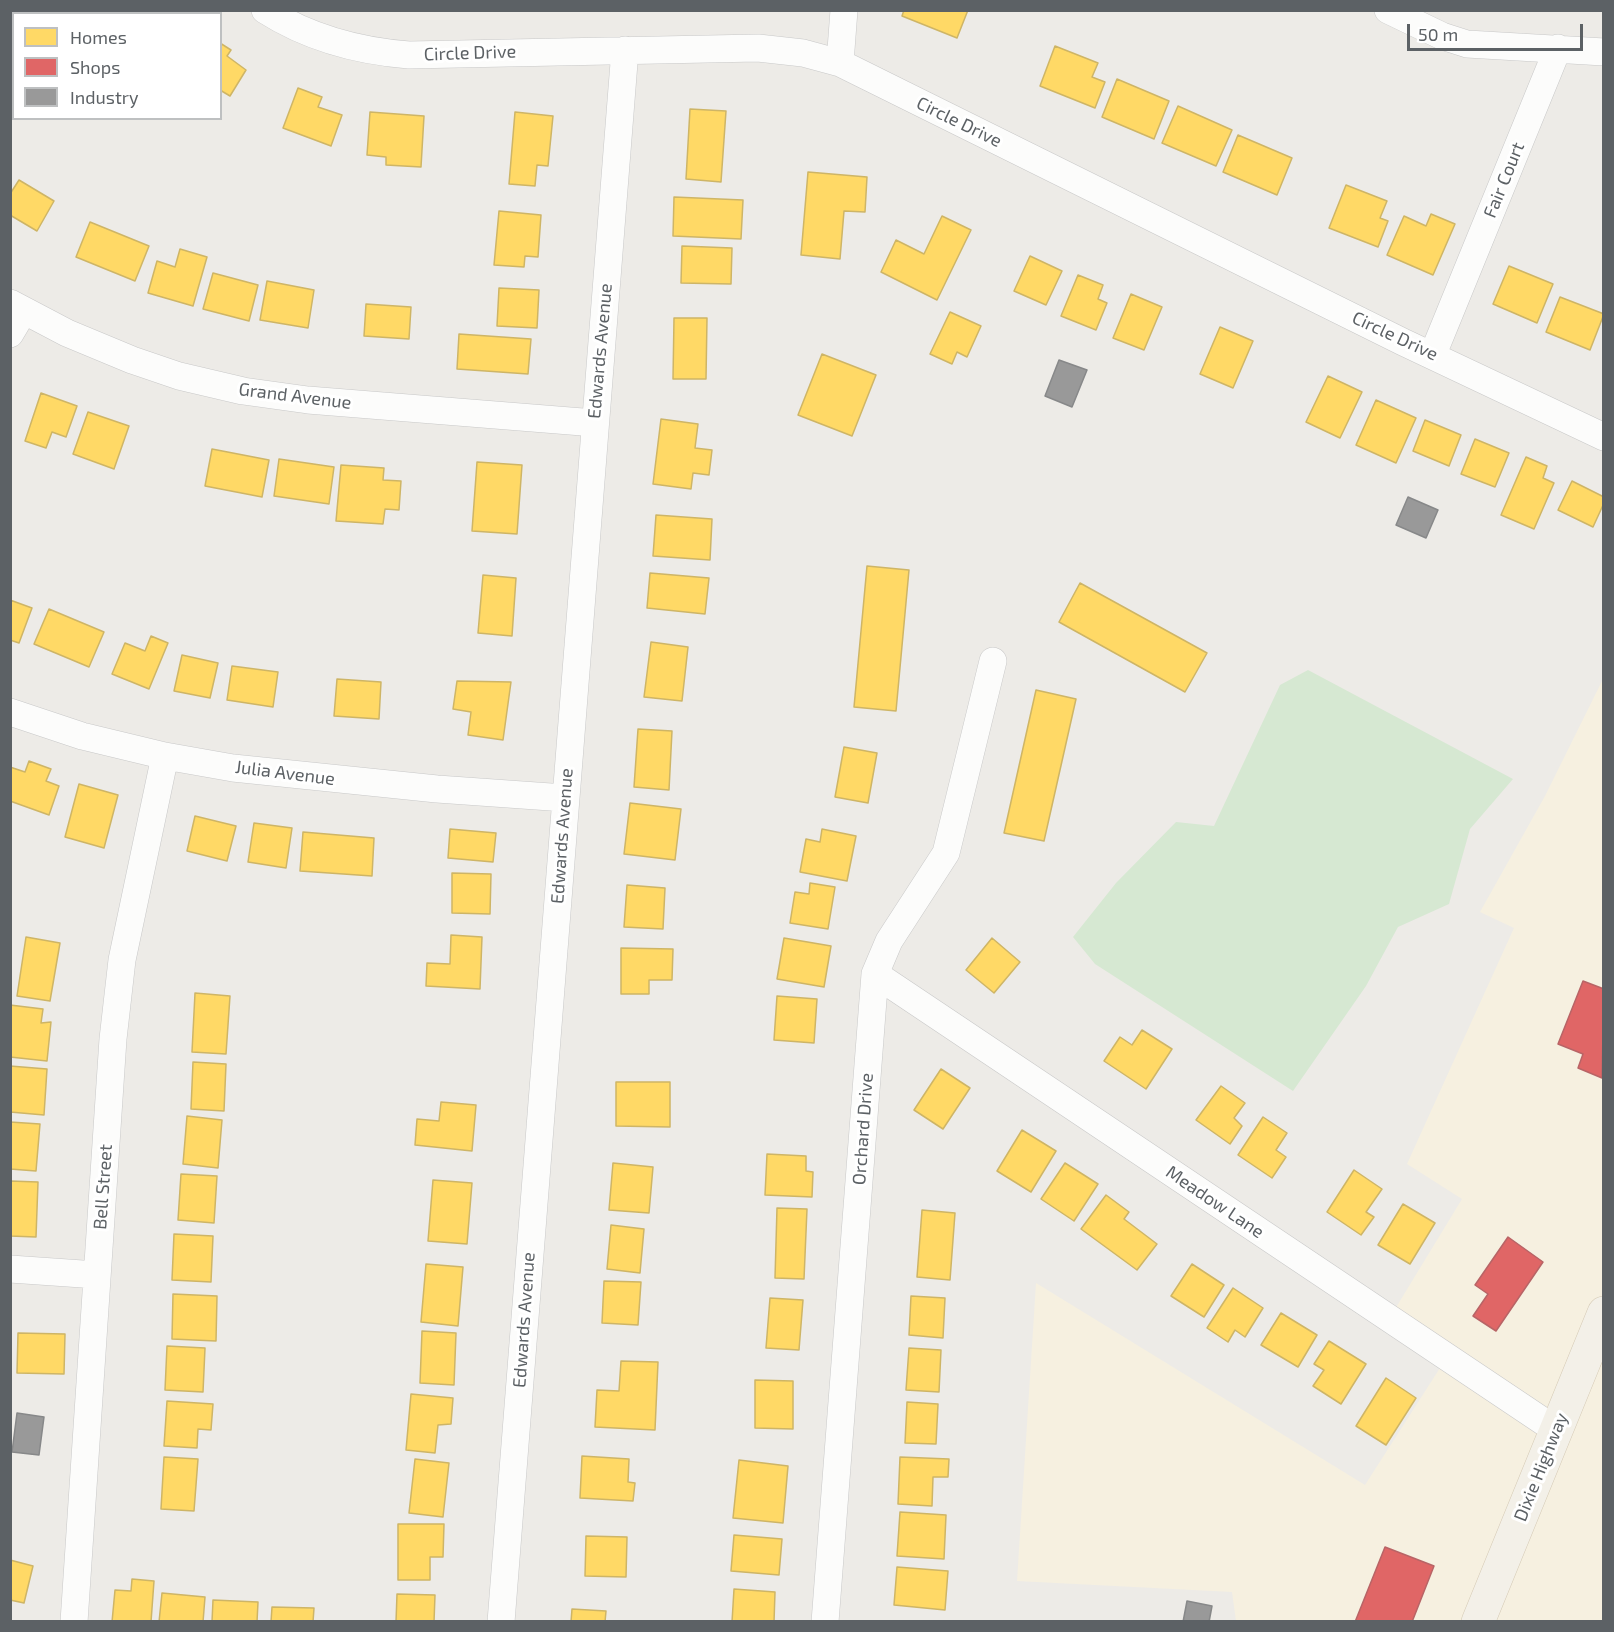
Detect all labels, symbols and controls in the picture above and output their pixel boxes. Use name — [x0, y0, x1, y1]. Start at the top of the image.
legend — [12, 12, 222, 120]
scale bar — [1410, 12, 1586, 50]
text: 50 m — [1418, 23, 1458, 45]
text: Homes — [70, 26, 127, 48]
street label: Circle Drive — [424, 41, 516, 65]
text: Shops — [70, 56, 120, 78]
text: Industry — [70, 86, 139, 108]
street label: Circle Drive — [913, 92, 1005, 152]
street label: Fair Court — [1479, 139, 1529, 221]
street label: Edwards Avenue — [583, 282, 617, 420]
street label: Circle Drive — [1349, 307, 1441, 365]
street label: Grand Avenue — [237, 378, 353, 414]
street label: Julia Avenue — [234, 756, 336, 790]
street label: Edwards Avenue — [546, 767, 578, 905]
street label: Orchard Drive — [848, 1072, 878, 1186]
street label: Bell Street — [89, 1144, 117, 1230]
street label: Meadow Lane — [1162, 1161, 1268, 1243]
street label: Edwards Avenue — [508, 1251, 540, 1389]
street label: Dixie Highway — [1509, 1410, 1573, 1524]

